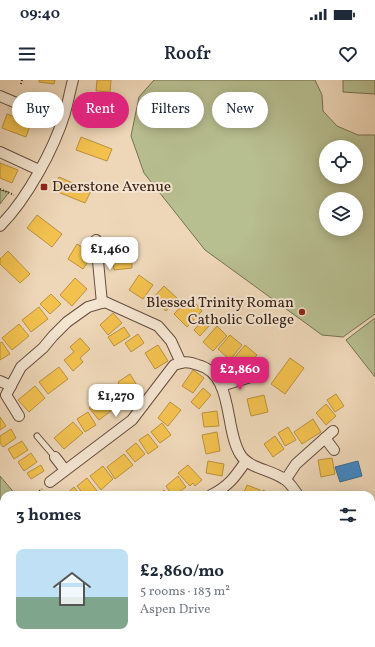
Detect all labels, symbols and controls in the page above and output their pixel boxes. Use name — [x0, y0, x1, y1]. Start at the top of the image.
text: 09:40 — [20, 4, 60, 25]
text: Roofr — [164, 42, 211, 67]
icon: menu — [16, 43, 38, 65]
icon: heart — [337, 43, 359, 65]
chip: Buy — [12, 92, 64, 128]
chip: Rent — [72, 92, 129, 128]
chip: Filters — [137, 92, 204, 128]
chip: New — [212, 92, 268, 128]
map controls — [319, 140, 363, 236]
button: locate — [319, 140, 363, 184]
place label: Deerstone Avenue — [52, 177, 171, 198]
marker: Deerstone Avenue — [39, 182, 49, 192]
button: layers — [319, 192, 363, 236]
pin: £1,460 — [77, 237, 143, 271]
text: £1,460 — [90, 241, 130, 259]
place label: Blessed Trinity Roman Catholic College — [146, 293, 294, 331]
marker: Blessed Trinity Roman Catholic College — [297, 307, 307, 317]
pin: £2,860 — [207, 357, 273, 391]
text: £2,860 — [220, 361, 260, 379]
pin: £1,270 — [83, 384, 149, 418]
text: £1,270 — [98, 388, 134, 406]
text: 3 homes — [16, 504, 81, 527]
icon: filters — [337, 504, 359, 526]
text: £2,860/mo — [140, 560, 224, 583]
icon: home — [48, 565, 96, 613]
text: 5 rooms · 183 m² — [140, 583, 230, 601]
text: Aspen Drive — [140, 601, 210, 619]

